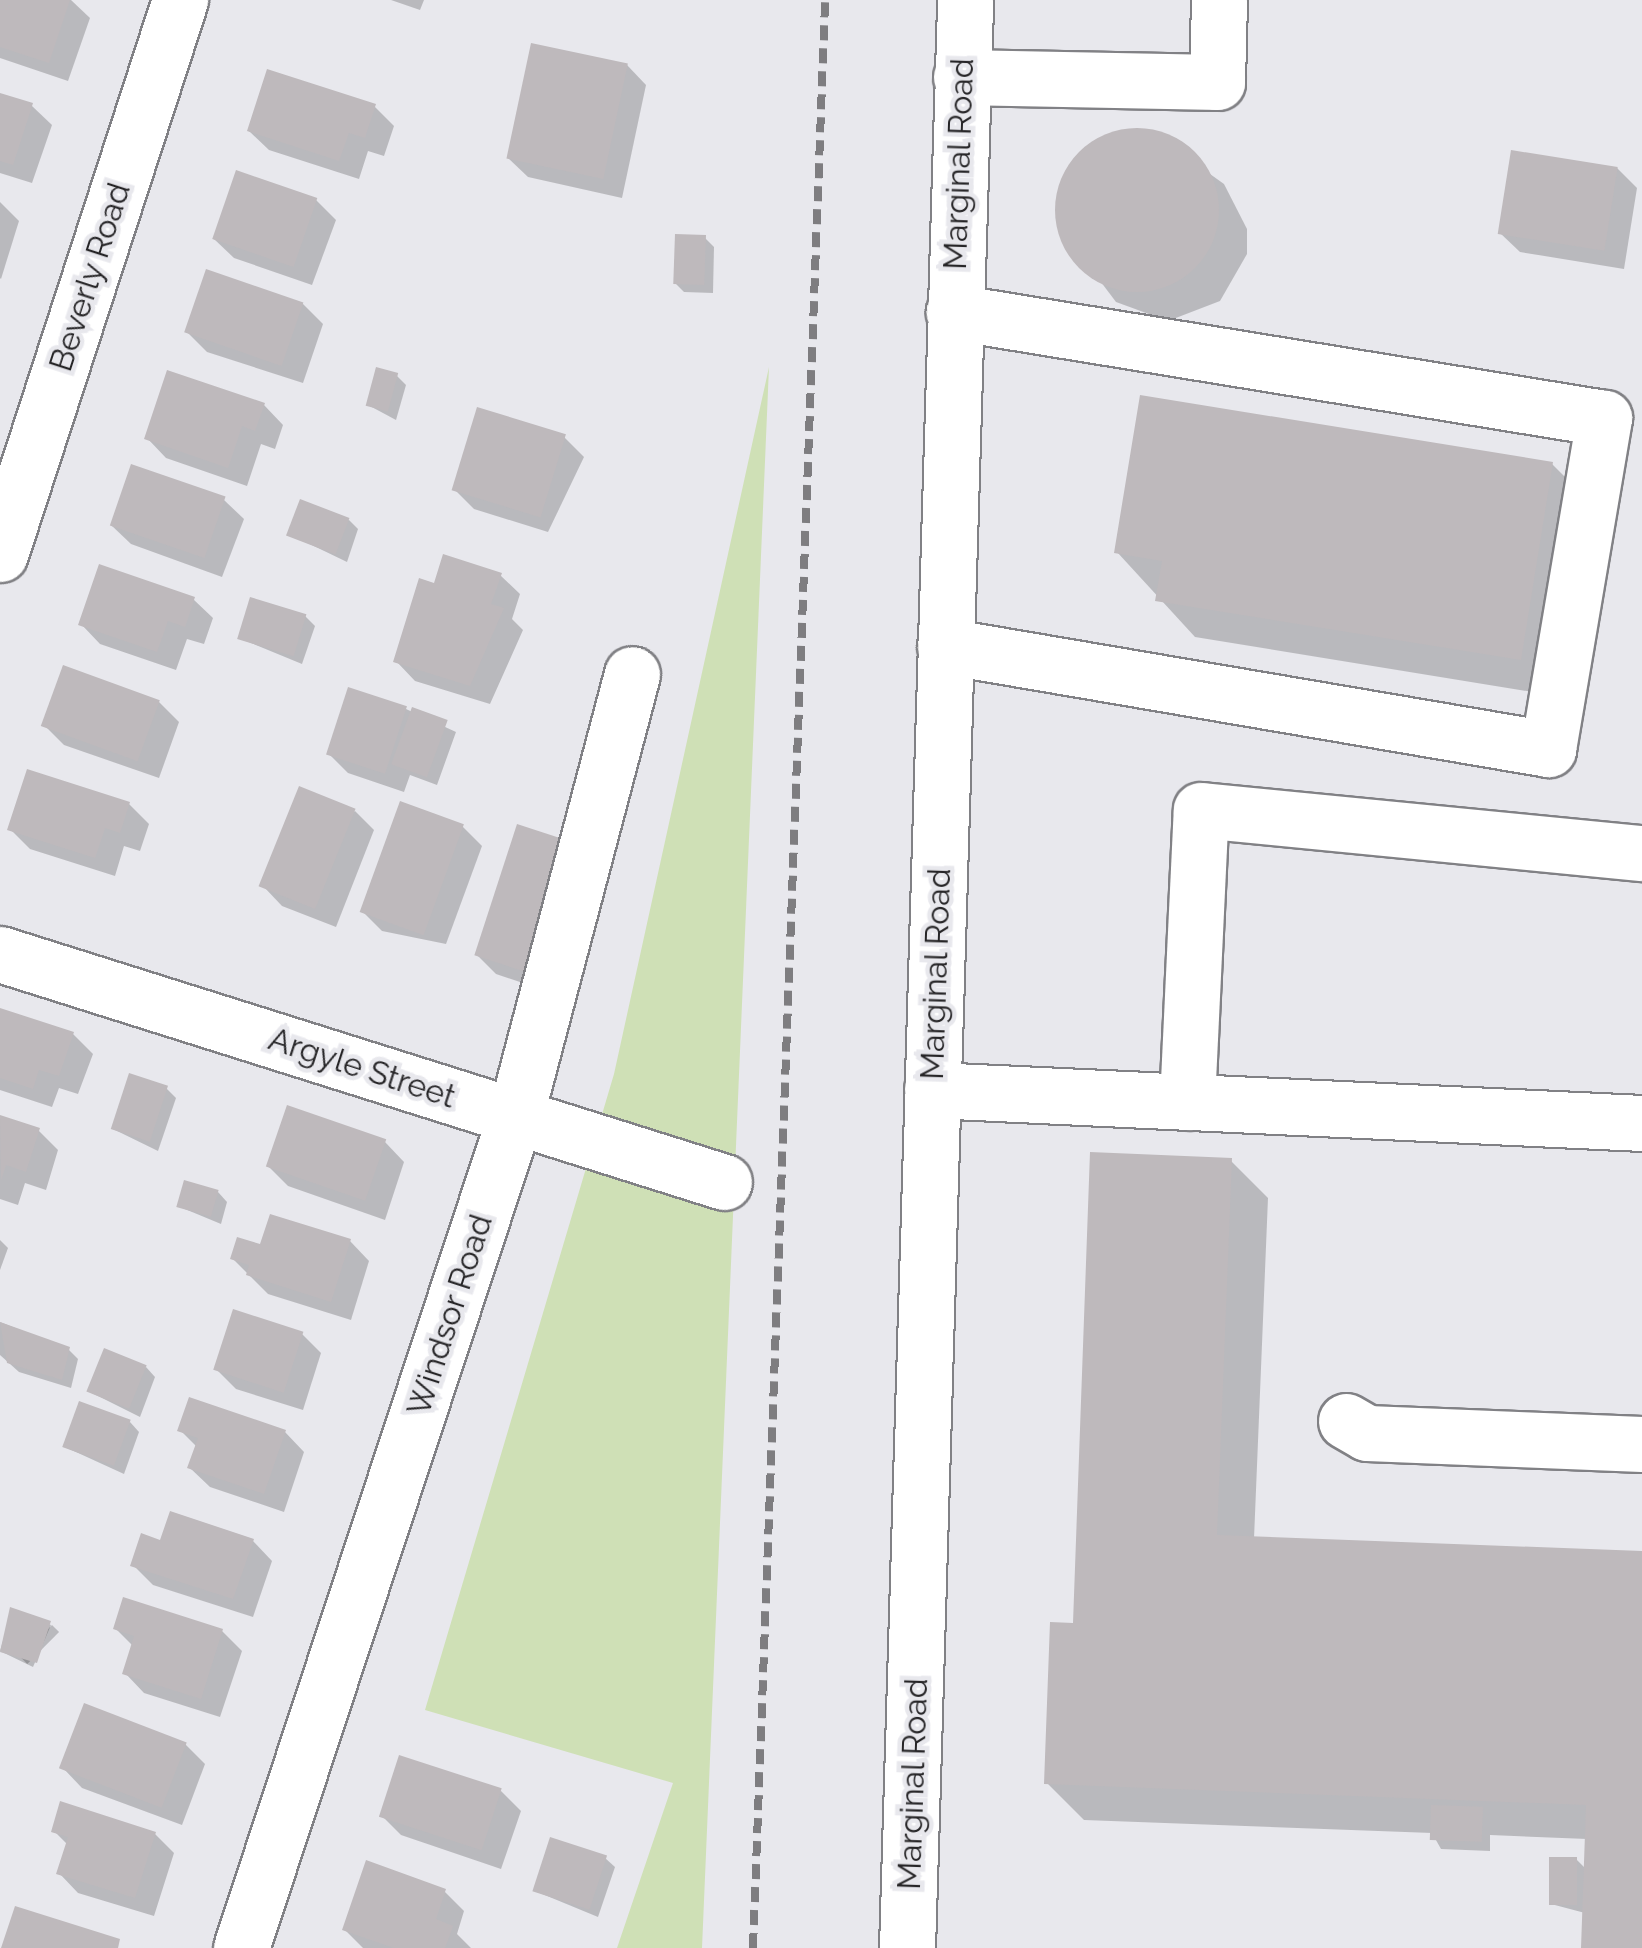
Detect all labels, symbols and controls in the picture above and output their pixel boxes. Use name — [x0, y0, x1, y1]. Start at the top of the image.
street label: Marginal Road — [936, 57, 982, 271]
street label: Beverly Road — [41, 178, 139, 376]
street label: Marginal Road — [913, 867, 959, 1081]
street label: Argyle Street — [264, 1020, 460, 1116]
street label: Windsor Road — [399, 1209, 501, 1421]
street label: Marginal Road — [890, 1677, 936, 1891]

